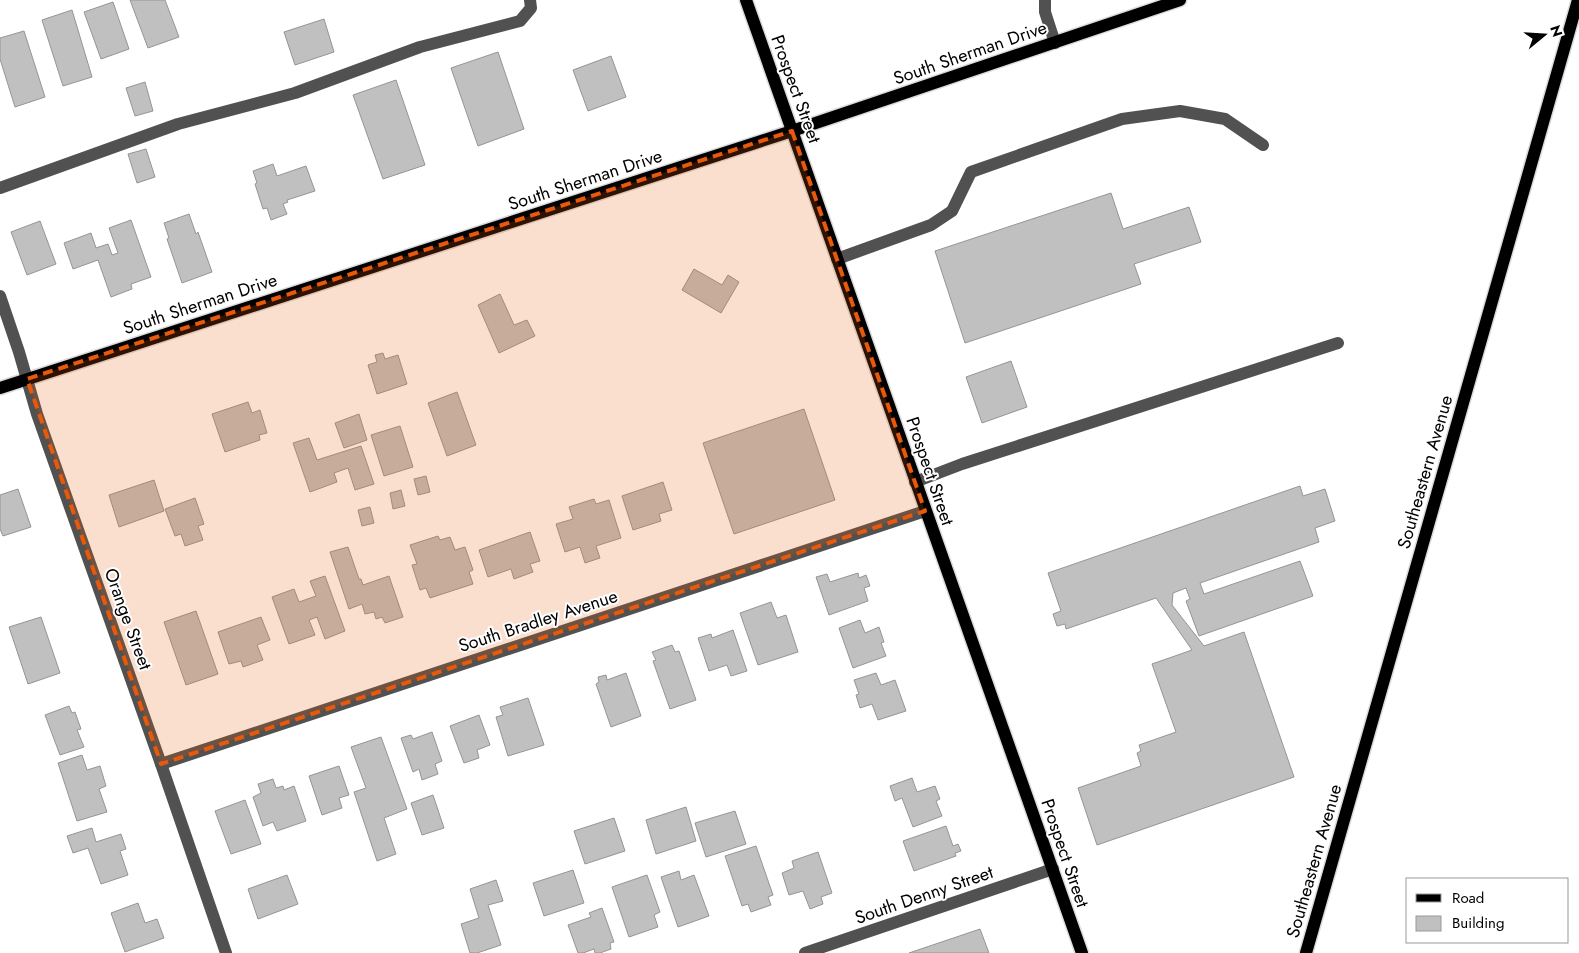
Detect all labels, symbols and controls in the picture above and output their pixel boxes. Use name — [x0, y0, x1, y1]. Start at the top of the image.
north arrow — [1519, 10, 1569, 60]
street label: South Sherman Drive — [890, 15, 1050, 91]
text: N — [1545, 23, 1568, 39]
street label: Prospect Street — [764, 31, 828, 147]
street label: South Sherman Drive — [505, 143, 665, 217]
street label: South Sherman Drive — [120, 267, 280, 341]
street label: Southeastern Avenue — [1391, 392, 1459, 552]
street label: Prospect Street — [899, 413, 961, 529]
street label: Orange Street — [98, 565, 159, 674]
street label: South Bradley Avenue — [455, 583, 621, 659]
street label: Southeastern Avenue — [1280, 781, 1348, 941]
street label: Prospect Street — [1034, 795, 1096, 911]
street label: South Denny Street — [851, 859, 997, 931]
legend — [1406, 878, 1569, 943]
text: Road — [1452, 887, 1484, 909]
text: Building — [1452, 912, 1504, 934]

